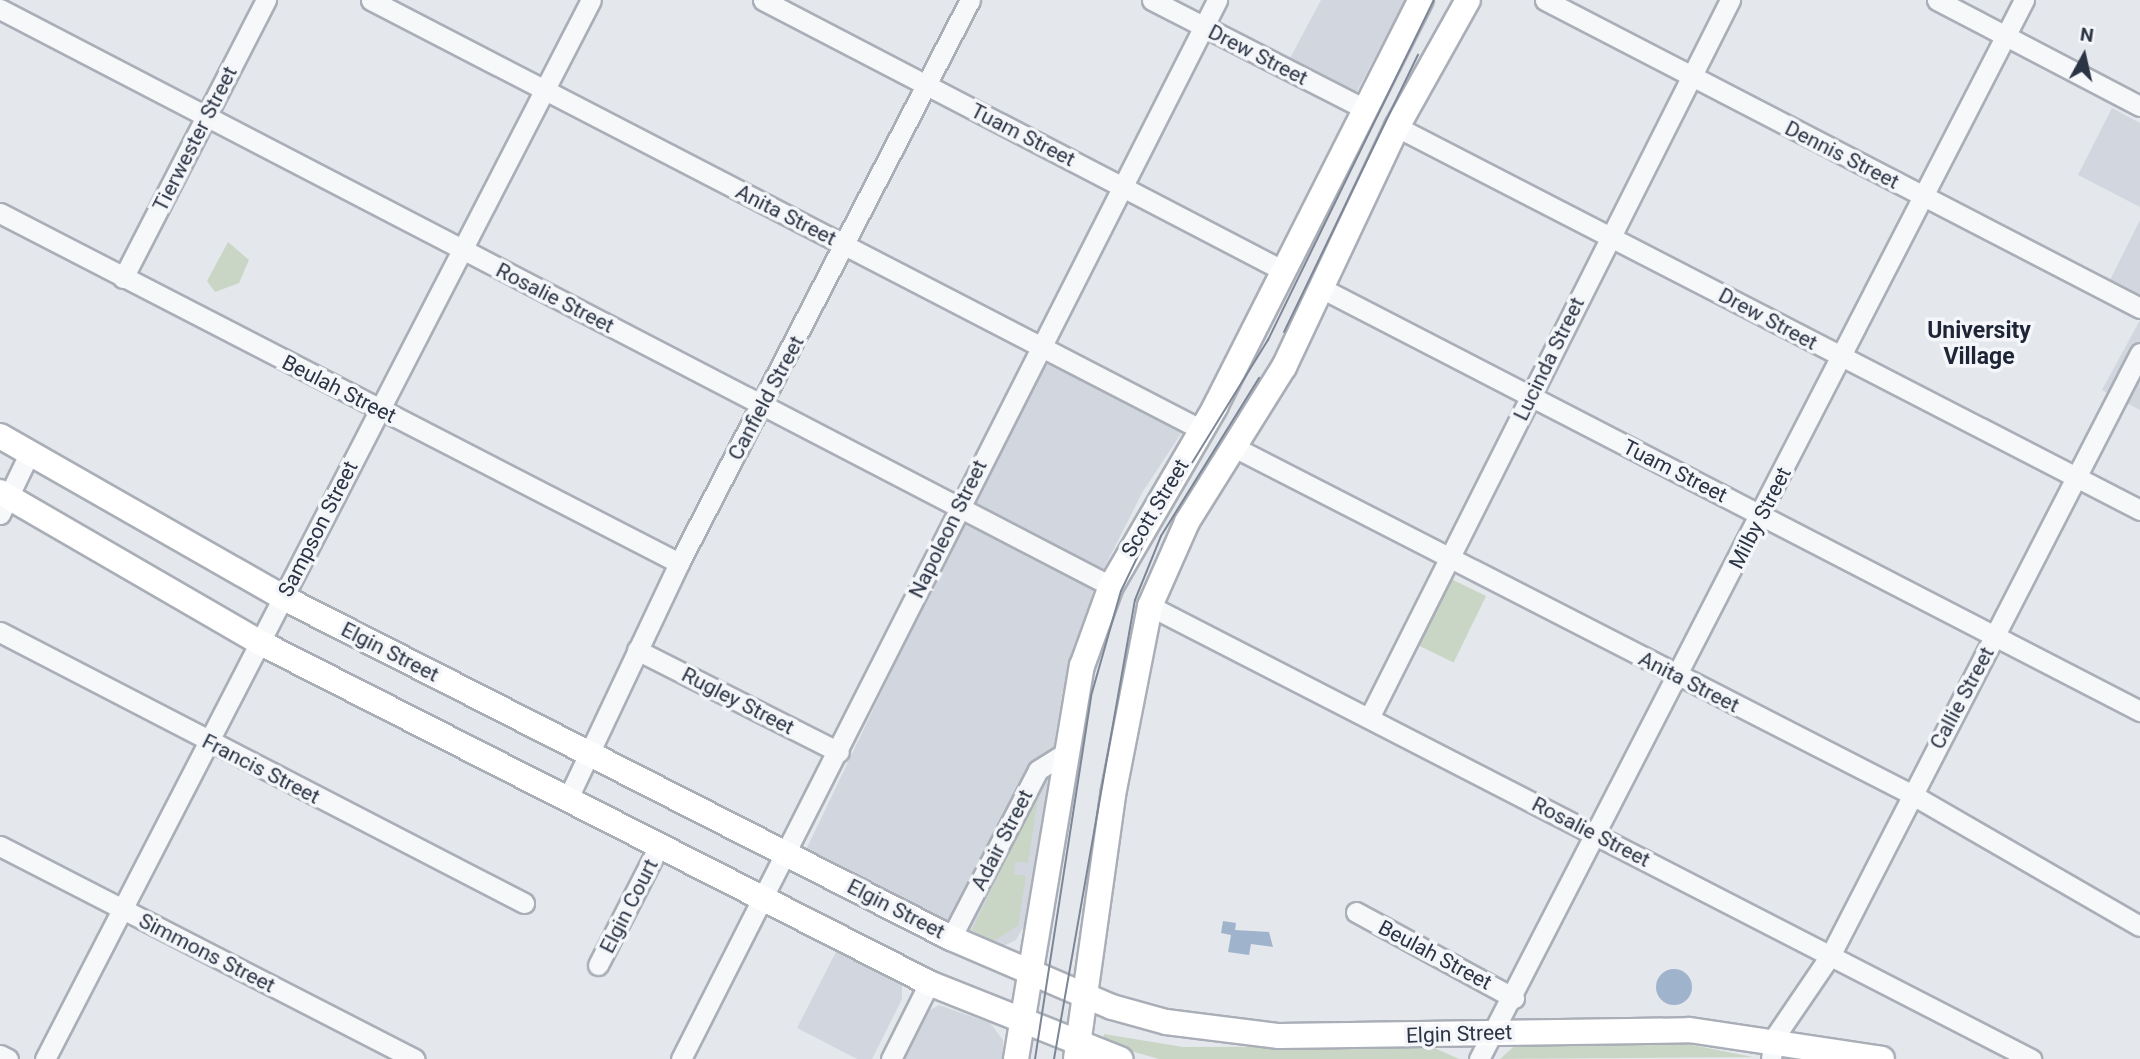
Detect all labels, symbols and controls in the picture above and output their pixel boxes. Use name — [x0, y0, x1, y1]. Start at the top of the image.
street label: Drew Street — [1204, 19, 1312, 91]
north arrow — [2049, 21, 2119, 91]
text: N — [2079, 22, 2095, 47]
street label: Tierwester Street — [148, 62, 242, 216]
street label: Tuam Street — [967, 98, 1079, 172]
street label: Dennis Street — [1781, 115, 1903, 195]
street label: Anita Street — [732, 179, 840, 251]
street label: Rosalie Street — [492, 257, 618, 339]
street label: Drew Street — [1714, 282, 1822, 356]
street label: Lucinda Street — [1508, 293, 1590, 425]
district label: University Village — [1927, 317, 2031, 371]
street label: Canfield Street — [723, 332, 809, 464]
street label: Beulah Street — [278, 350, 400, 428]
street label: Tuam Street — [1619, 434, 1731, 508]
street label: Scott Street — [1116, 454, 1194, 562]
street label: Napoleon Street — [904, 456, 992, 602]
street label: Sampson Street — [273, 457, 363, 601]
street label: Milby Street — [1724, 463, 1796, 573]
street label: Elgin Street — [337, 617, 443, 687]
street label: Callie Street — [1925, 643, 1999, 753]
street label: Anita Street — [1635, 646, 1743, 718]
street label: Rugley Street — [677, 662, 799, 740]
street label: Francis Street — [198, 729, 324, 809]
street label: Adair Street — [966, 785, 1038, 895]
street label: Rosalie Street — [1528, 791, 1654, 873]
street label: Elgin Court — [595, 855, 663, 957]
street label: Elgin Street — [843, 874, 949, 944]
street label: Simmons Street — [135, 908, 279, 998]
street label: Beulah Street — [1374, 915, 1496, 995]
street label: Elgin Street — [1406, 1020, 1512, 1048]

